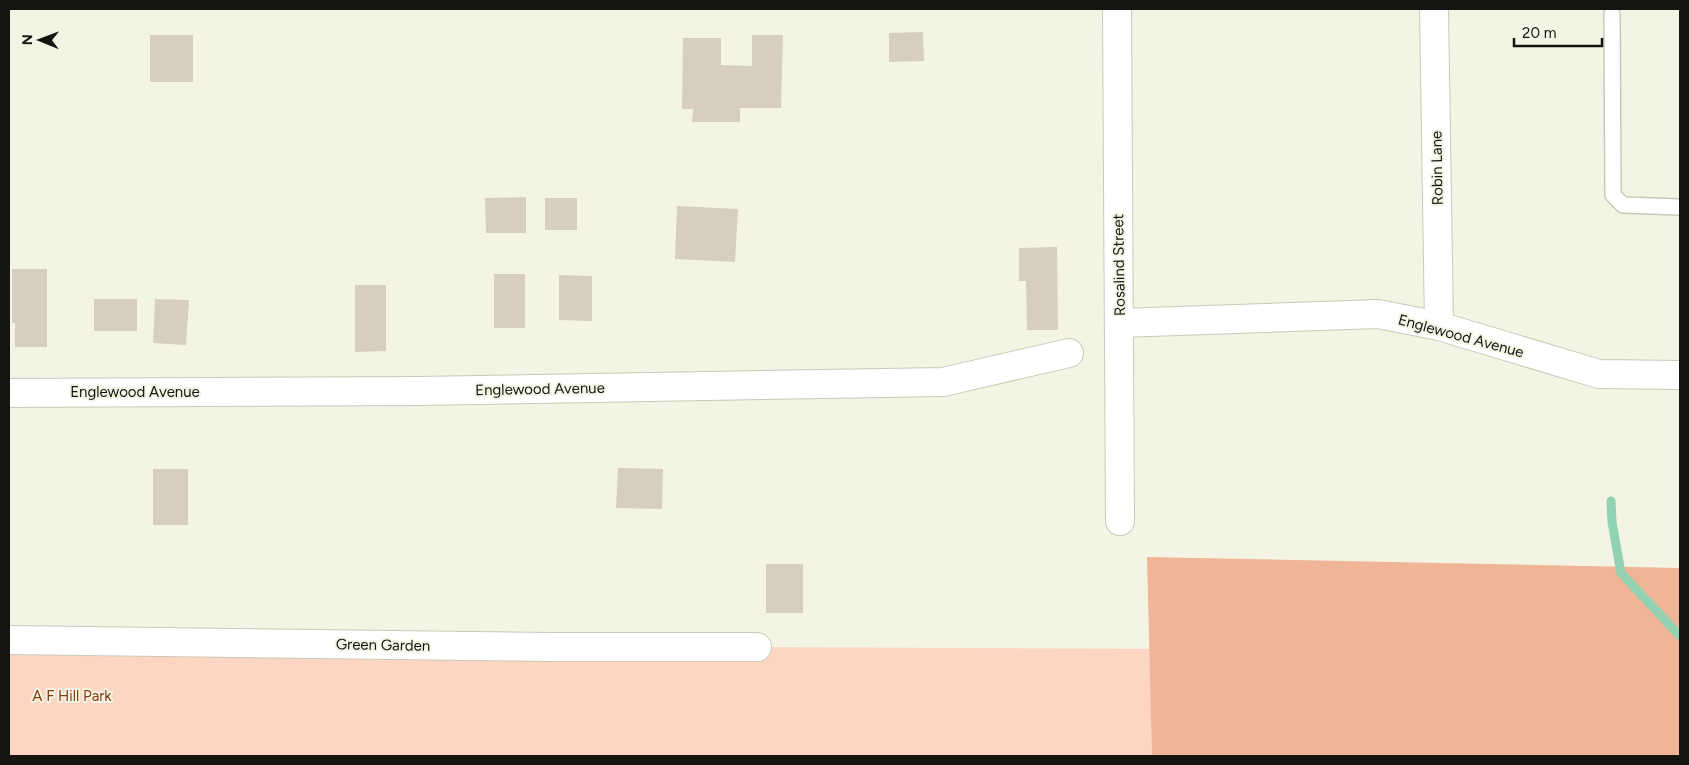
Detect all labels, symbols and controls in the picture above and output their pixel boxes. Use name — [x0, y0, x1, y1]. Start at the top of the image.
north arrow — [15, 15, 65, 65]
scale bar — [1514, 15, 1602, 47]
text: 20 m — [1522, 24, 1556, 42]
text: N — [19, 34, 36, 45]
street label: Robin Lane — [1427, 131, 1447, 205]
street label: Rosalind Street — [1109, 213, 1129, 316]
street label: Englewood Avenue — [1396, 311, 1526, 361]
street label: Englewood Avenue — [475, 379, 605, 399]
street label: Englewood Avenue — [70, 383, 200, 401]
street label: Green Garden — [336, 635, 430, 655]
park label: A F Hill Park — [32, 687, 112, 705]

